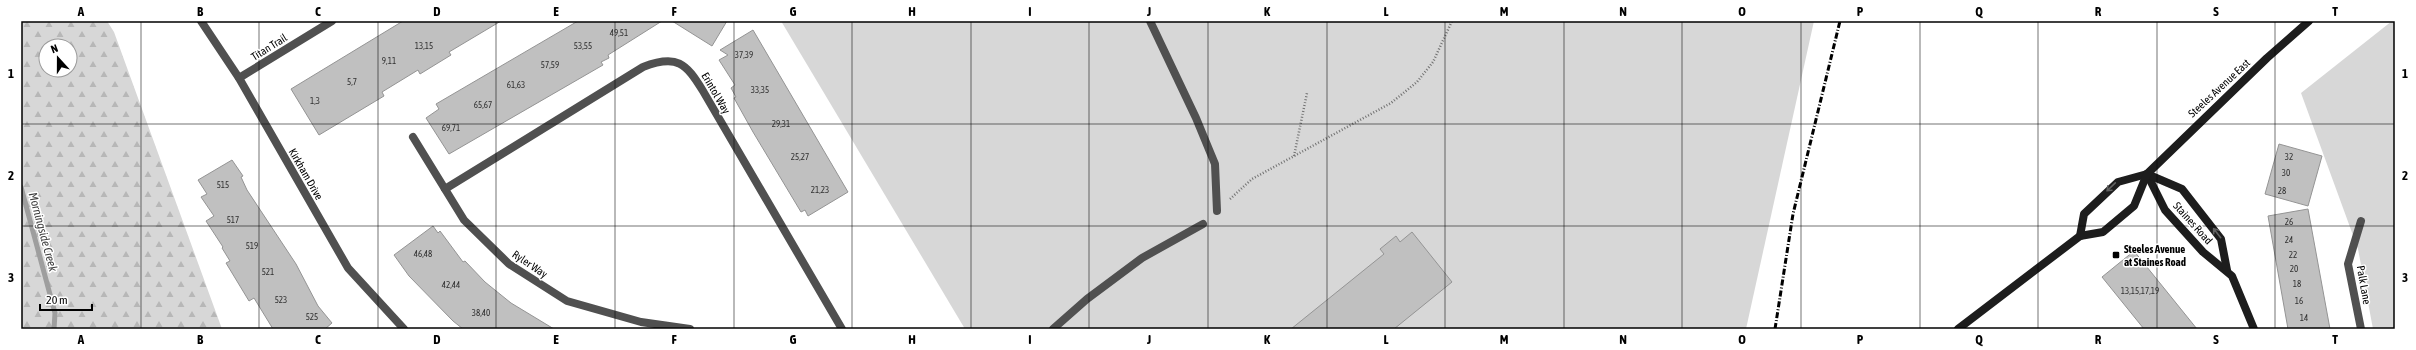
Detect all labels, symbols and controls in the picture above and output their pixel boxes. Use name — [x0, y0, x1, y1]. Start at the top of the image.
text: A — [77, 4, 85, 19]
text: B — [197, 4, 204, 19]
text: C — [315, 4, 321, 19]
text: D — [433, 4, 441, 19]
text: E — [553, 4, 559, 19]
text: F — [671, 4, 677, 19]
text: G — [790, 4, 797, 19]
text: H — [908, 4, 916, 19]
text: I — [1028, 4, 1032, 19]
text: J — [1146, 4, 1151, 19]
text: K — [1264, 4, 1271, 19]
text: L — [1383, 4, 1389, 19]
text: M — [1500, 4, 1509, 19]
text: N — [1619, 4, 1627, 19]
text: O — [1738, 4, 1746, 19]
text: P — [1857, 4, 1864, 19]
text: Q — [1975, 4, 1983, 19]
text: R — [2095, 4, 2102, 19]
text: S — [2213, 4, 2219, 19]
text: T — [2332, 4, 2338, 19]
house number: 49,51 — [610, 28, 628, 38]
street label: Titan Trail — [249, 31, 289, 63]
north arrow — [38, 38, 78, 78]
house number: 13,15 — [415, 41, 433, 51]
house number: 53,55 — [574, 41, 592, 51]
text: N — [49, 42, 60, 55]
house number: 37,39 — [735, 50, 753, 60]
house number: 9,11 — [382, 56, 396, 66]
street label: Steeles Avenue East — [2186, 56, 2252, 120]
house number: 57,59 — [541, 60, 559, 70]
text: 1 — [8, 66, 14, 81]
text: 1 — [2402, 66, 2408, 81]
street label: Erintol Way — [699, 70, 733, 116]
house number: 5,7 — [347, 77, 357, 87]
house number: 61,63 — [507, 80, 525, 90]
house number: 33,35 — [751, 85, 769, 95]
house number: 1,3 — [310, 96, 320, 106]
house number: 65,67 — [474, 100, 492, 110]
house number: 29,31 — [772, 119, 790, 129]
house number: 69,71 — [442, 123, 460, 133]
street label: Kirkham Drive — [286, 146, 326, 202]
house number: 25,27 — [791, 152, 809, 162]
house number: 32 — [2285, 152, 2293, 162]
text: 2 — [8, 168, 14, 183]
house number: 30 — [2282, 168, 2290, 178]
text: 2 — [2402, 168, 2408, 183]
house number: 515 — [217, 180, 229, 190]
one-way arrow — [2106, 183, 2116, 192]
house number: 21,23 — [811, 185, 829, 195]
house number: 28 — [2278, 186, 2286, 196]
water label: Morningside Creek — [26, 191, 61, 274]
street label: Staines Road — [2171, 200, 2215, 246]
house number: 517 — [227, 215, 239, 225]
house number: 26 — [2285, 217, 2293, 227]
one-way arrow — [2213, 228, 2221, 239]
house number: 24 — [2285, 235, 2293, 245]
house number: 519 — [246, 241, 258, 251]
place label: Steeles Avenue at Staines Road — [2124, 243, 2186, 268]
street label: Ryler Way — [510, 248, 550, 280]
house number: 46,48 — [414, 249, 432, 259]
marker: Steeles Avenue at Staines Road — [2111, 250, 2121, 260]
house number: 22 — [2289, 250, 2297, 260]
house number: 20 — [2290, 264, 2298, 274]
street label: Palk Lane — [2355, 265, 2373, 305]
house number: 521 — [262, 267, 274, 277]
text: 3 — [8, 270, 14, 285]
text: 3 — [2402, 270, 2408, 285]
house number: 18 — [2293, 279, 2301, 289]
house number: 42,44 — [442, 280, 460, 290]
scale bar — [40, 286, 92, 312]
house number: 13,15,17,19 — [2121, 286, 2159, 296]
text: 20 m — [46, 293, 68, 307]
house number: 523 — [275, 295, 287, 305]
house number: 16 — [2295, 296, 2303, 306]
house number: 38,40 — [472, 308, 490, 318]
house number: 525 — [306, 312, 318, 322]
house number: 14 — [2300, 313, 2308, 323]
text: A — [77, 332, 85, 347]
text: B — [197, 332, 204, 347]
text: C — [315, 332, 321, 347]
text: D — [433, 332, 441, 347]
text: E — [553, 332, 559, 347]
text: F — [671, 332, 677, 347]
text: G — [790, 332, 797, 347]
text: H — [908, 332, 916, 347]
text: I — [1028, 332, 1032, 347]
text: J — [1146, 332, 1151, 347]
text: K — [1264, 332, 1271, 347]
text: L — [1383, 332, 1389, 347]
text: M — [1500, 332, 1509, 347]
text: N — [1619, 332, 1627, 347]
text: O — [1738, 332, 1746, 347]
text: P — [1857, 332, 1864, 347]
text: Q — [1975, 332, 1983, 347]
text: R — [2095, 332, 2102, 347]
text: S — [2213, 332, 2219, 347]
text: T — [2332, 332, 2338, 347]

